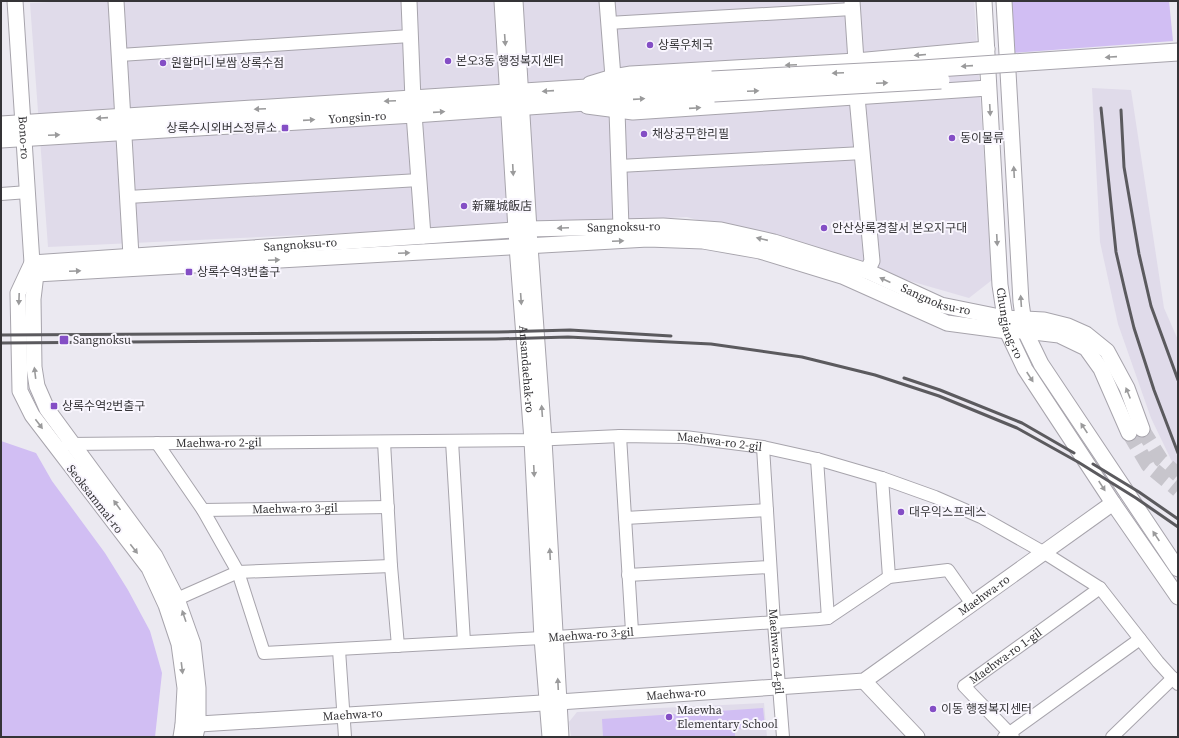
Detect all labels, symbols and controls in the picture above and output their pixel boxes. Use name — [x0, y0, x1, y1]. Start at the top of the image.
one-way arrow — [501, 34, 508, 46]
place label: 상록우체국 — [658, 37, 713, 53]
marker: 상록우체국 — [645, 40, 655, 50]
one-way arrow — [914, 52, 926, 59]
place label: 본오3동 행정복지센터 — [456, 53, 564, 69]
one-way arrow — [1105, 53, 1117, 60]
place label: 원할머니보쌈 상록수점 — [171, 55, 284, 71]
marker: 본오3동 행정복지센터 — [443, 56, 453, 66]
marker: 원할머니보쌈 상록수점 — [158, 58, 168, 68]
one-way arrow — [785, 61, 797, 68]
one-way arrow — [961, 63, 973, 70]
one-way arrow — [832, 70, 844, 77]
one-way arrow — [876, 80, 888, 87]
one-way arrow — [542, 88, 554, 95]
one-way arrow — [747, 88, 760, 94]
one-way arrow — [633, 95, 645, 102]
one-way arrow — [383, 98, 396, 104]
one-way arrow — [689, 104, 701, 111]
one-way arrow — [986, 104, 993, 116]
one-way arrow — [254, 105, 266, 112]
street label: Yongsin-ro — [328, 108, 387, 127]
one-way arrow — [433, 109, 445, 116]
one-way arrow — [96, 115, 108, 122]
street label: Bono-ro — [14, 116, 33, 160]
one-way arrow — [303, 117, 315, 124]
place label: 상록수시외버스정류소 — [167, 120, 277, 136]
marker: 상록수시외버스정류소 — [280, 123, 290, 133]
place label: 채상궁무한리필 — [652, 126, 729, 142]
marker: 채상궁무한리필 — [639, 129, 649, 139]
place label: 동이물류 — [960, 130, 1004, 146]
one-way arrow — [48, 132, 60, 139]
marker: 동이물류 — [947, 133, 957, 143]
one-way arrow — [509, 164, 516, 176]
one-way arrow — [1010, 166, 1017, 178]
place label: 新羅城飯店 — [472, 198, 532, 214]
marker: 新羅城飯店 — [459, 201, 469, 211]
street label: Sangnoksu-ro — [587, 218, 661, 236]
place label: 안산상록경찰서 본오지구대 — [832, 220, 967, 236]
marker: 안산상록경찰서 본오지구대 — [819, 223, 829, 233]
one-way arrow — [556, 225, 569, 231]
street label: Sangnoksu-ro — [263, 234, 338, 255]
one-way arrow — [994, 234, 1001, 246]
one-way arrow — [756, 236, 768, 242]
one-way arrow — [612, 238, 624, 245]
one-way arrow — [398, 249, 410, 256]
one-way arrow — [268, 257, 281, 263]
place label: 상록수역3번출구 — [197, 264, 280, 280]
marker: 상록수역3번출구 — [184, 267, 194, 277]
one-way arrow — [69, 268, 81, 275]
one-way arrow — [879, 276, 891, 282]
street label: Sangnoksu-ro — [898, 280, 973, 319]
street label: Chungjang-ro — [992, 286, 1027, 362]
one-way arrow — [15, 293, 22, 305]
one-way arrow — [518, 293, 525, 305]
one-way arrow — [1018, 295, 1024, 307]
street label: Ansandaehak-ro — [515, 325, 538, 414]
place label: Sangnoksu — [73, 332, 131, 348]
marker: Sangnoksu — [58, 334, 70, 346]
one-way arrow — [32, 366, 38, 379]
one-way arrow — [1027, 372, 1034, 383]
one-way arrow — [1125, 386, 1131, 398]
place label: 상록수역2번출구 — [62, 398, 145, 414]
marker: 상록수역2번출구 — [49, 401, 59, 411]
one-way arrow — [538, 405, 545, 417]
one-way arrow — [34, 418, 43, 429]
one-way arrow — [1081, 422, 1088, 434]
street label: Maehwa-ro 2-gil — [677, 429, 764, 455]
street label: Maehwa-ro 2-gil — [176, 434, 262, 451]
street label: Seoksammal-ro — [63, 461, 127, 537]
one-way arrow — [530, 465, 537, 477]
one-way arrow — [1098, 481, 1106, 491]
one-way arrow — [113, 500, 122, 511]
street label: Maehwa-ro 3-gil — [252, 500, 338, 517]
place label: 대우익스프레스 — [909, 504, 986, 520]
marker: 대우익스프레스 — [896, 507, 906, 517]
one-way arrow — [1153, 531, 1160, 542]
one-way arrow — [130, 544, 139, 555]
one-way arrow — [547, 548, 554, 560]
street label: Maehwa-ro — [955, 571, 1013, 619]
street label: Maehwa-ro 4-gil — [765, 608, 788, 695]
one-way arrow — [181, 610, 187, 622]
street label: Maehwa-ro 3-gil — [548, 624, 635, 646]
street label: Maehwa-ro 1-gil — [966, 624, 1045, 688]
one-way arrow — [179, 662, 186, 674]
one-way arrow — [554, 678, 561, 690]
street label: Maehwa-ro — [646, 684, 707, 704]
place label: 이동 행정복지센터 — [941, 701, 1032, 717]
place label: Maewha Elementary School — [677, 702, 778, 732]
marker: 이동 행정복지센터 — [928, 704, 938, 714]
street label: Maehwa-ro — [322, 705, 383, 724]
marker: Maewha Elementary School — [664, 712, 674, 722]

